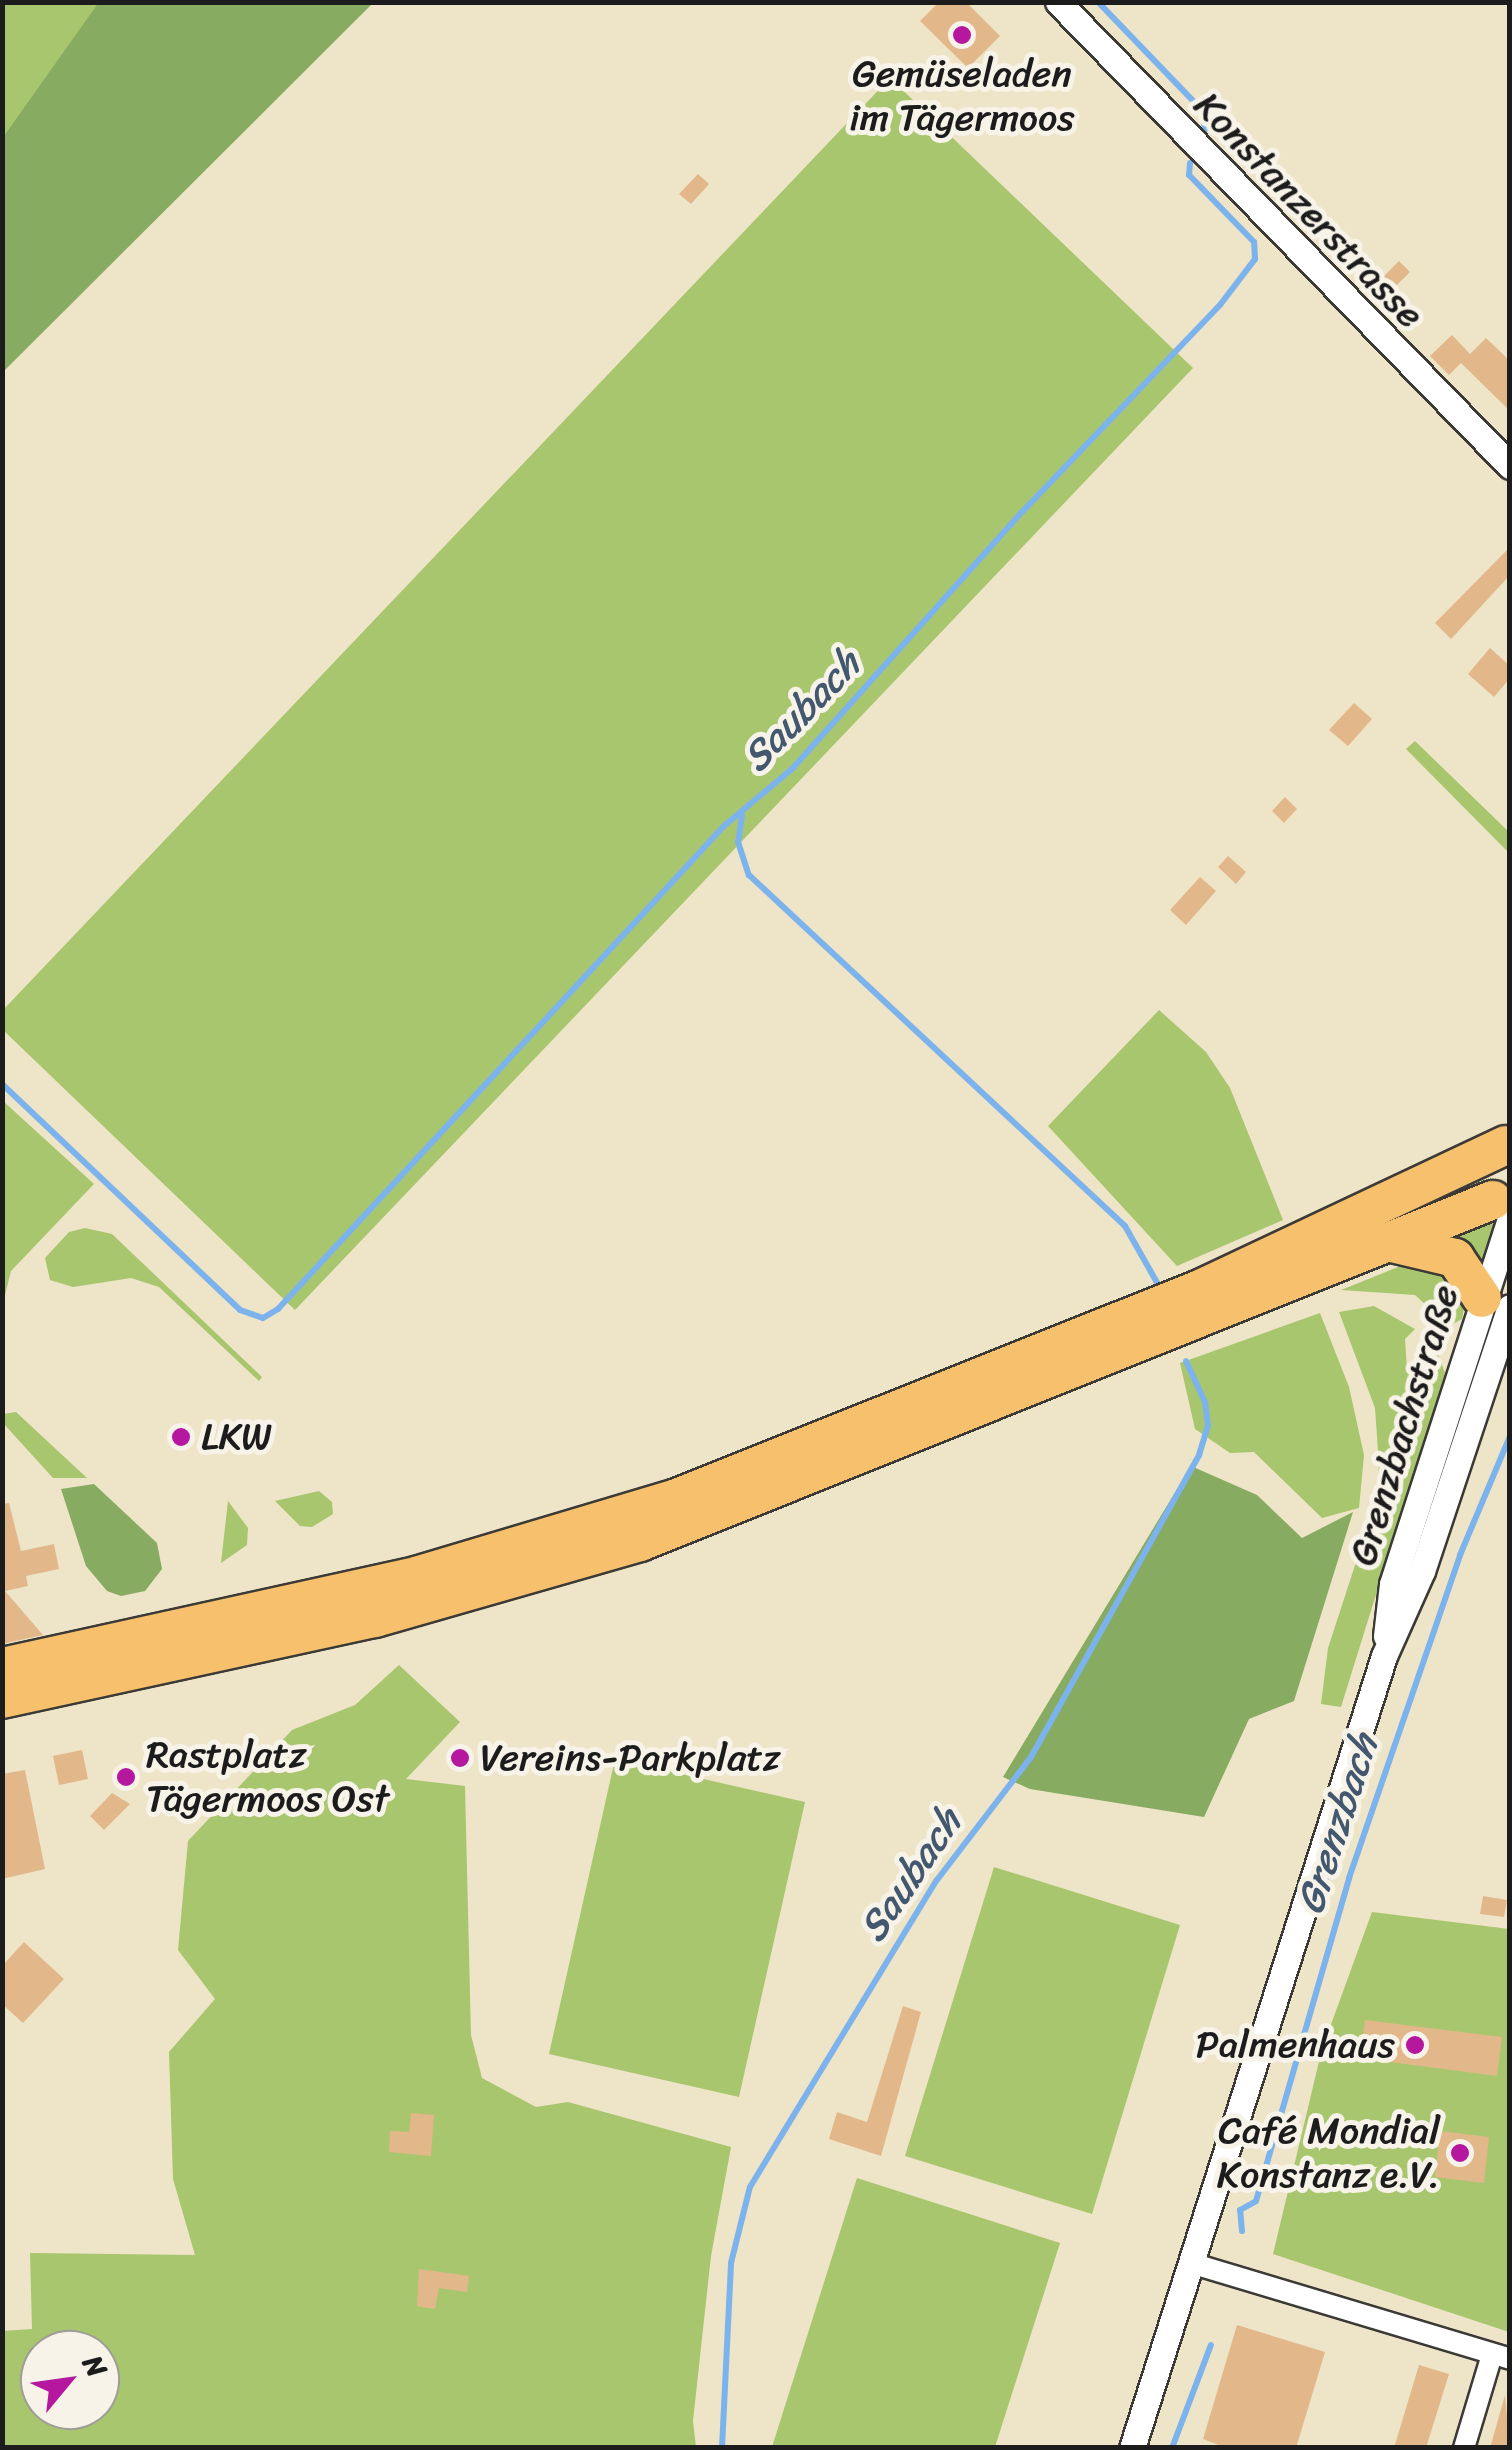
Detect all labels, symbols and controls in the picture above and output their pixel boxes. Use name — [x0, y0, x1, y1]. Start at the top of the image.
marker: Gemüseladen im Tägermoos — [951, 24, 973, 46]
place label: Gemüseladen im Tägermoos — [849, 51, 1075, 140]
street label: Konstanzerstrasse — [1185, 83, 1433, 337]
water label: Saubach — [732, 641, 870, 781]
street label: Grenzbachstraße — [1340, 1279, 1468, 1571]
place label: LKW — [201, 1414, 272, 1460]
marker: LKW — [170, 1426, 192, 1448]
water label: Grenzbach — [1286, 1728, 1388, 1920]
place label: Rastplatz Tägermoos Ost — [146, 1732, 390, 1822]
place label: Vereins-Parkplatz — [480, 1735, 781, 1781]
marker: Vereins-Parkplatz — [449, 1747, 471, 1769]
marker: Rastplatz Tägermoos Ost — [115, 1766, 137, 1788]
water label: Saubach — [848, 1800, 972, 1950]
place label: Palmenhaus — [1196, 2022, 1395, 2068]
marker: Palmenhaus — [1404, 2034, 1426, 2056]
place label: Café Mondial Konstanz e.V. — [1216, 2108, 1440, 2198]
marker: Café Mondial Konstanz e.V. — [1449, 2142, 1471, 2164]
north arrow — [20, 2330, 120, 2430]
text: N — [69, 2346, 121, 2387]

